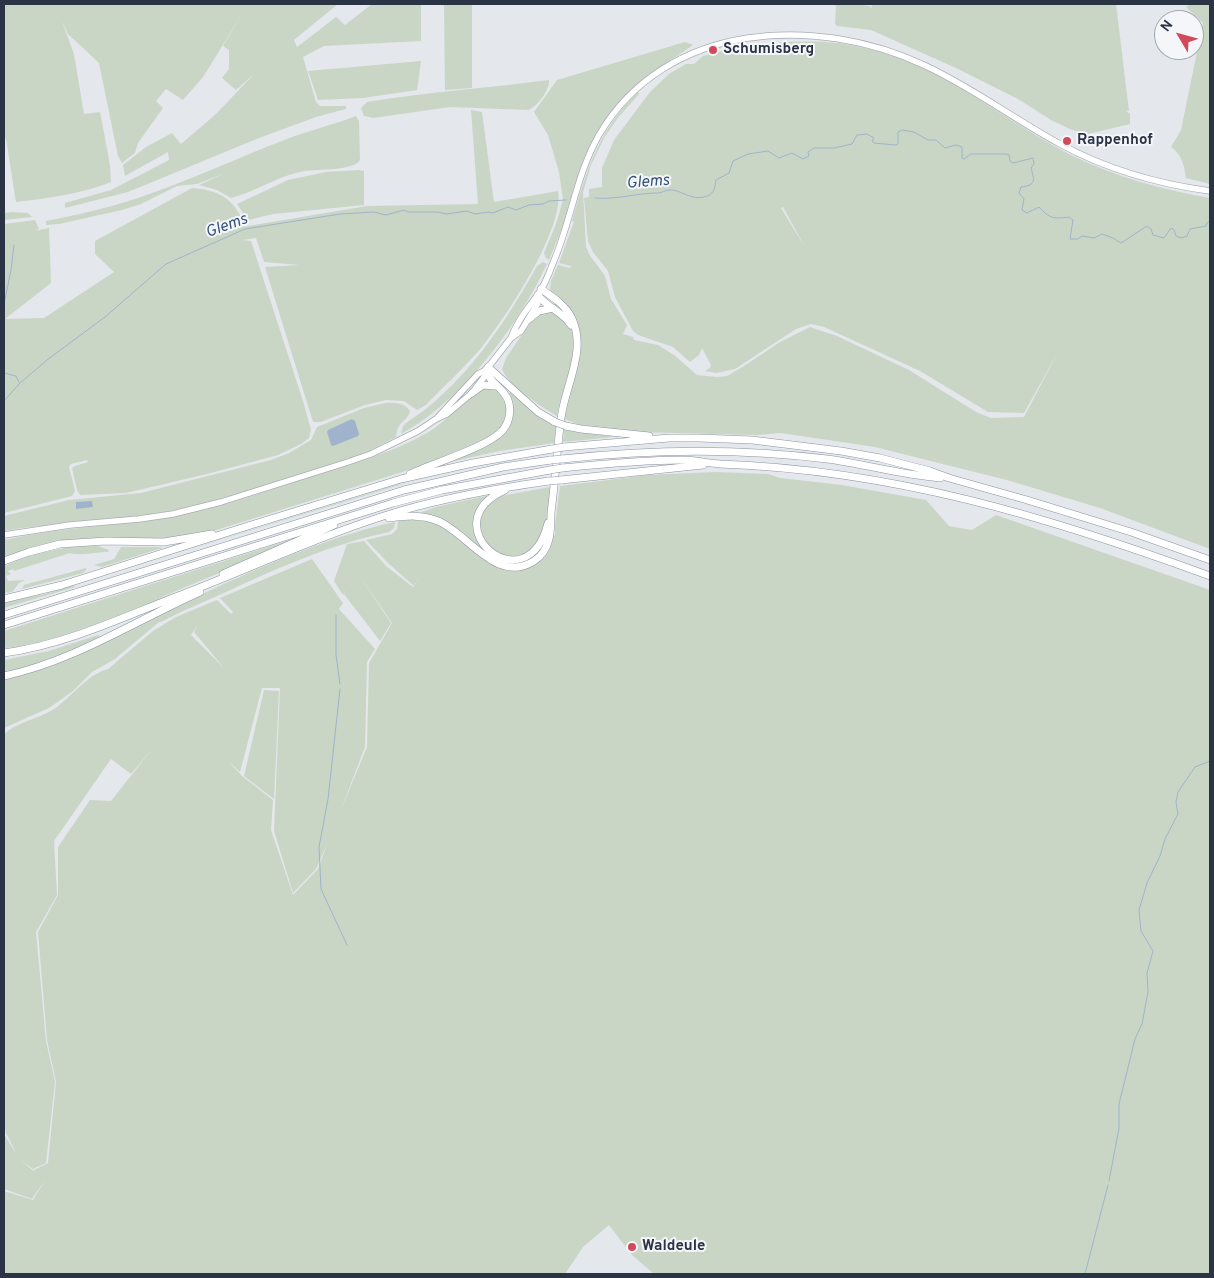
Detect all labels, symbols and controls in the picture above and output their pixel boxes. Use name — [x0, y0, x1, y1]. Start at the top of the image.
north arrow — [1154, 10, 1204, 60]
text: N — [1158, 17, 1177, 35]
place label: Schumisberg — [723, 41, 814, 59]
marker: Schumisberg — [707, 44, 719, 56]
place label: Rappenhof — [1077, 132, 1153, 150]
marker: Rappenhof — [1061, 135, 1073, 147]
water label: Glems — [626, 172, 670, 194]
water label: Glems — [203, 211, 251, 243]
place label: Waldeule — [642, 1238, 705, 1256]
marker: Waldeule — [626, 1241, 638, 1253]

